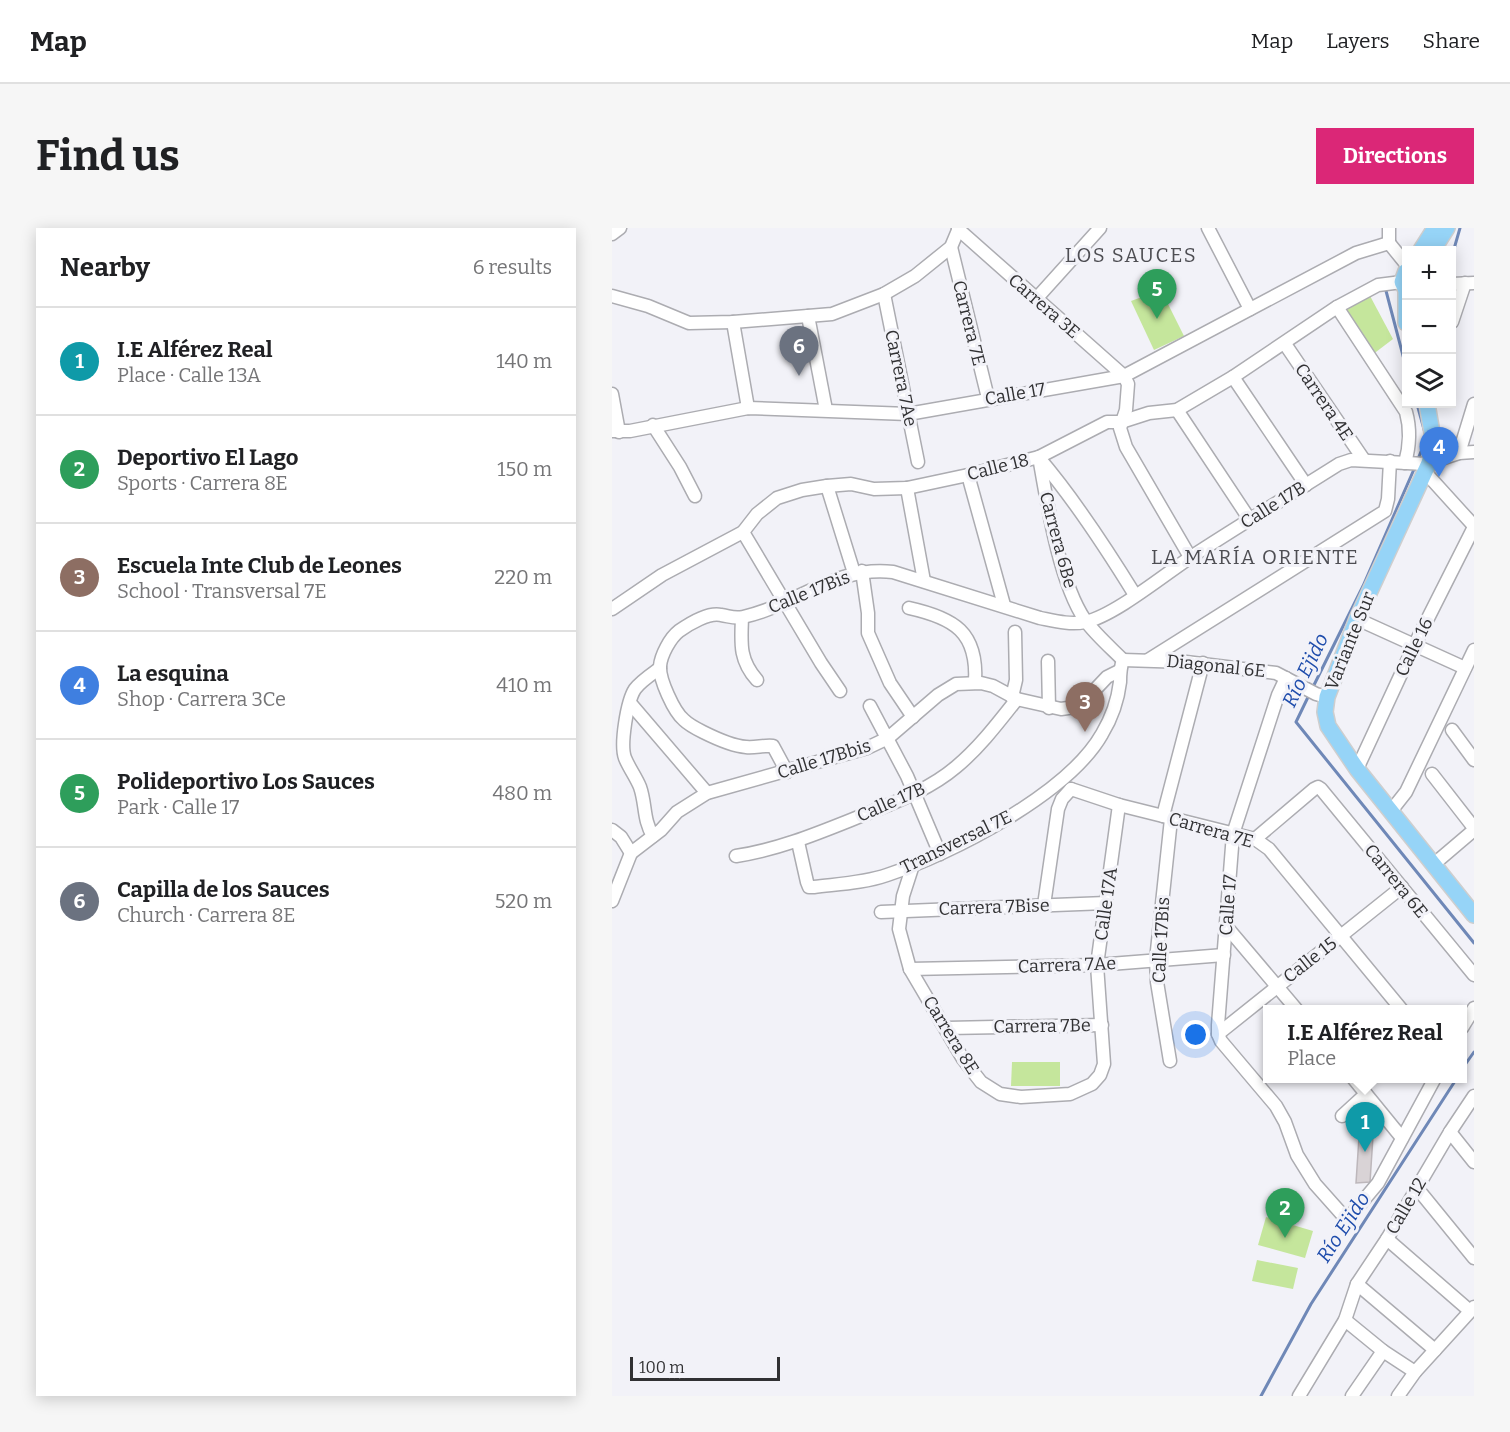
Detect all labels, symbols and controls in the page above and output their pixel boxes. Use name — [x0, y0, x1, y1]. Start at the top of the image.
text: Map — [30, 25, 87, 58]
text: Map — [1251, 28, 1293, 54]
text: Layers — [1326, 28, 1390, 54]
text: Share — [1423, 28, 1480, 54]
button: Directions — [1316, 128, 1474, 184]
text: Find us — [36, 131, 180, 181]
district label: LOS SAUCES — [1065, 243, 1197, 267]
map controls — [1402, 246, 1456, 408]
button: + — [1402, 246, 1456, 300]
text: Nearby — [60, 252, 150, 283]
text: 6 results — [473, 255, 552, 279]
street label: Carrera 3E — [1004, 269, 1084, 343]
pin: 5 — [1138, 270, 1176, 319]
street label: Carrera 7E — [948, 278, 990, 368]
button: − — [1402, 300, 1456, 354]
pin: 6 — [780, 326, 819, 376]
street label: Carrera 7Ae — [880, 328, 922, 428]
text: I.E Alférez Real — [117, 336, 273, 363]
text: 1 — [75, 349, 84, 373]
text: 140 m — [496, 349, 552, 373]
button: layers — [1402, 354, 1456, 408]
street label: Carrera 4E — [1290, 359, 1358, 445]
text: Place · Calle 13A — [117, 363, 261, 387]
street label: Calle 17 — [983, 378, 1047, 410]
pin: 4 — [1420, 428, 1458, 477]
text: Deportivo El Lago — [117, 444, 298, 471]
street label: Calle 18 — [965, 449, 1031, 485]
text: 2 — [74, 457, 85, 481]
text: 150 m — [497, 457, 552, 481]
text: Sports · Carrera 8E — [117, 471, 288, 495]
street label: Calle 17B — [1236, 476, 1310, 534]
street label: Carrera 6Be — [1035, 489, 1081, 591]
district label: LA MARÍA ORIENTE — [1151, 545, 1359, 569]
text: Escuela Inte Club de Leones — [117, 552, 402, 579]
text: 3 — [74, 565, 85, 589]
text: 220 m — [494, 565, 552, 589]
street label: Calle 17Bis — [765, 566, 853, 618]
text: School · Transversal 7E — [117, 579, 327, 603]
street label: Variante Sur — [1320, 589, 1380, 693]
street label: Calle 16 — [1390, 614, 1438, 680]
water label: Río Ejido — [1277, 629, 1334, 711]
street label: Diagonal 6E — [1165, 650, 1267, 682]
text: La esquina — [117, 660, 229, 687]
text: 4 — [73, 673, 86, 697]
text: 410 m — [496, 673, 552, 697]
pin: 3 — [1066, 682, 1104, 732]
text: Shop · Carrera 3Ce — [117, 687, 286, 711]
street label: Calle 17Bbis — [774, 734, 874, 784]
text: Polideportivo Los Sauces — [117, 768, 375, 795]
street label: Calle 17B — [853, 777, 929, 827]
text: 5 — [74, 781, 85, 805]
text: 480 m — [492, 781, 552, 805]
text: Park · Calle 17 — [117, 795, 239, 819]
street label: Transversal 7E — [897, 806, 1015, 878]
street label: Carrera 7E — [1166, 807, 1256, 853]
street label: Carrera 6E — [1360, 840, 1432, 922]
street label: Calle 17A — [1090, 866, 1122, 942]
street label: Calle 17 — [1215, 874, 1241, 936]
text: Capilla de los Sauces — [117, 876, 330, 903]
text: 6 — [74, 889, 85, 913]
text: 520 m — [495, 889, 552, 913]
street label: Carrera 7Bise — [938, 894, 1050, 920]
street label: Calle 17Bis — [1148, 896, 1174, 984]
text: Church · Carrera 8E — [117, 903, 295, 927]
street label: Calle 15 — [1279, 932, 1341, 988]
street label: Carrera 7Ae — [1017, 952, 1117, 978]
street label: Carrera 8E — [918, 992, 984, 1078]
popup — [1263, 1005, 1467, 1083]
street label: Carrera 7Be — [993, 1014, 1091, 1038]
text: I.E Alférez Real — [1287, 1019, 1443, 1046]
your location — [1181, 1020, 1210, 1049]
text: Place — [1287, 1046, 1336, 1070]
pin: 1 — [1346, 1102, 1384, 1152]
street label: Calle 12 — [1381, 1174, 1431, 1238]
water label: Río Ejido — [1311, 1187, 1375, 1267]
pin: 2 — [1266, 1188, 1304, 1238]
scale bar — [630, 1354, 780, 1382]
text: 100 m — [639, 1358, 684, 1377]

